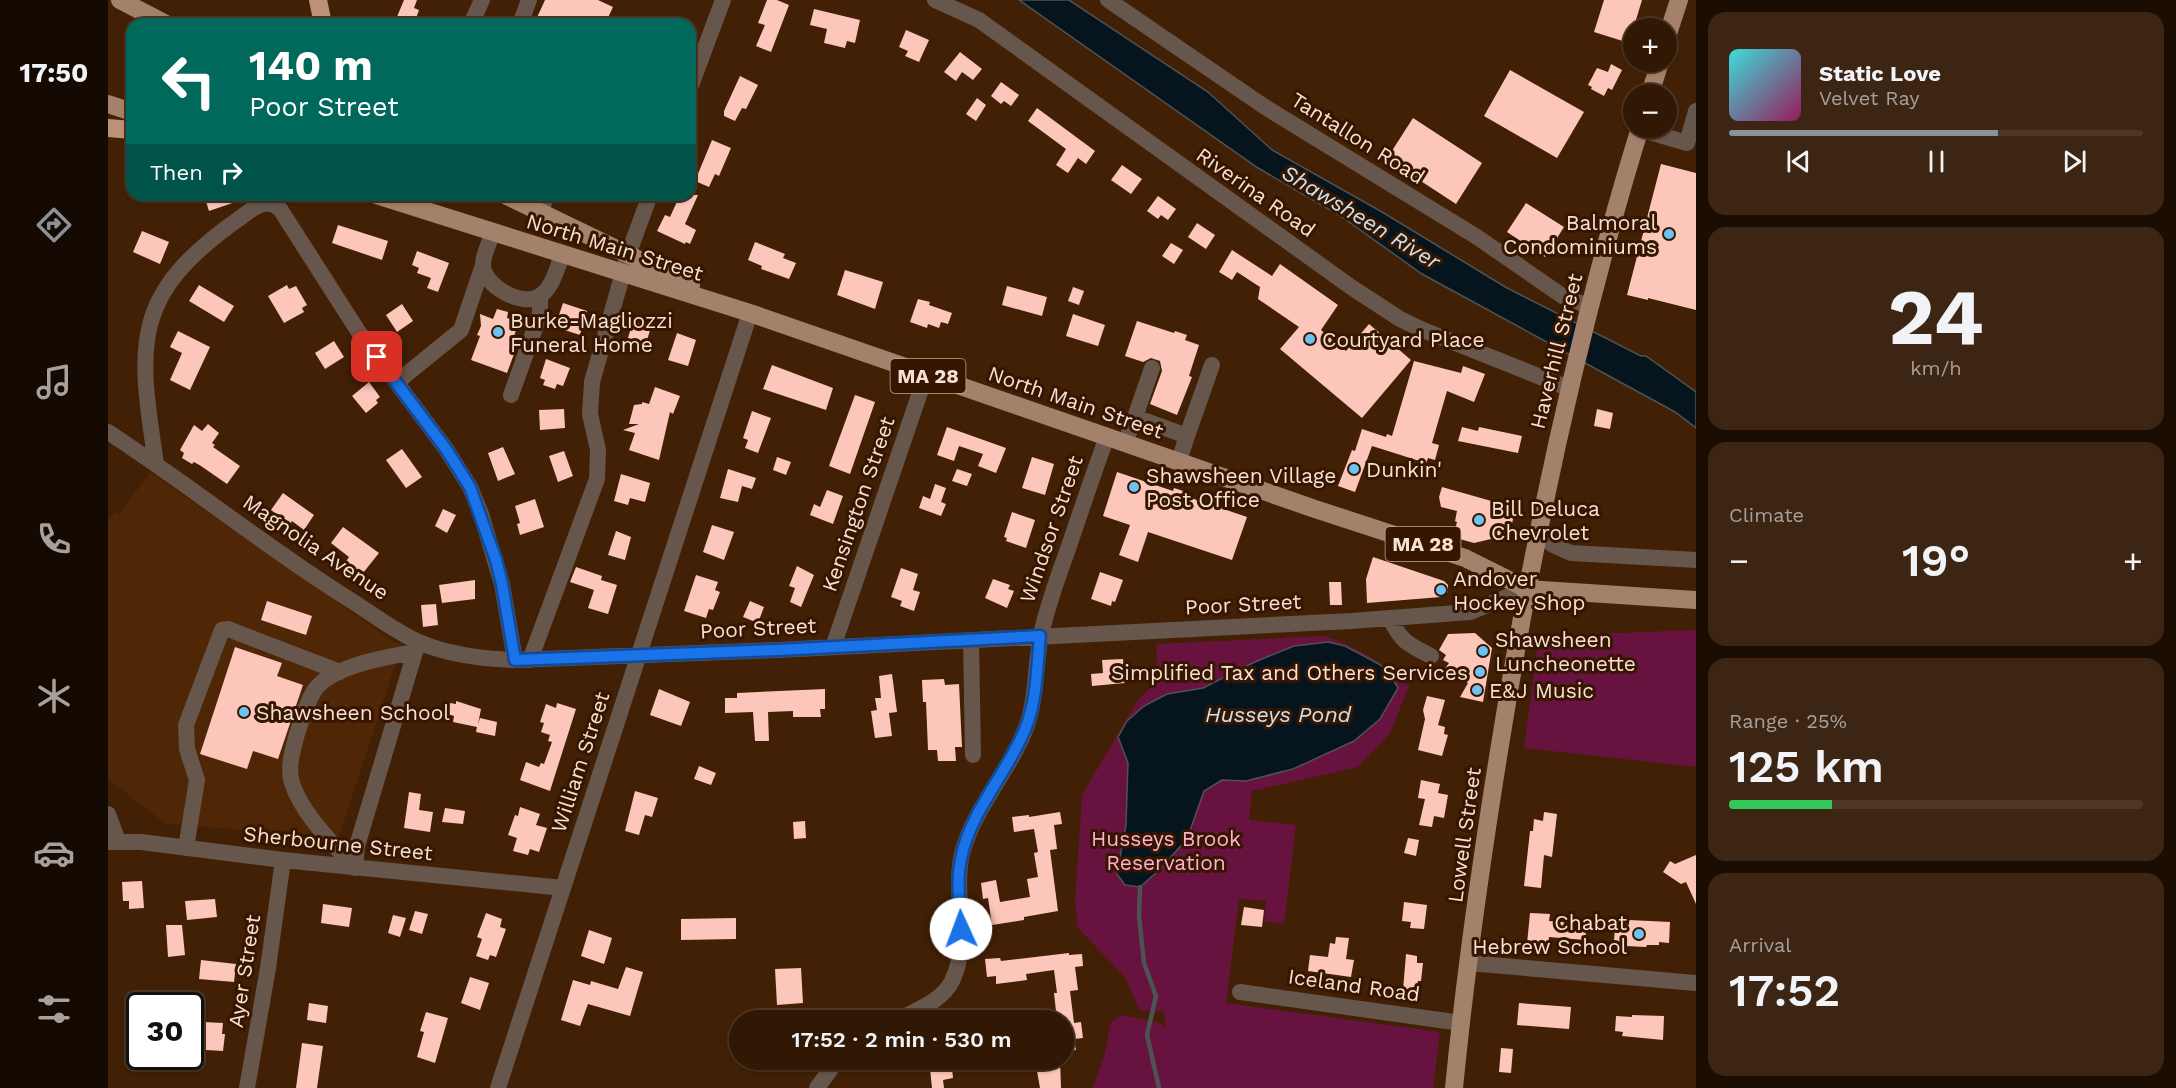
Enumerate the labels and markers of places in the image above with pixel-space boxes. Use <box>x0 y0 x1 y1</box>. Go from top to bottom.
place label: Balmoral Condominiums <box>1503 210 1658 259</box>
marker: Balmoral Condominiums <box>1662 227 1676 241</box>
place label: Burke-Magliozzi Funeral Home <box>510 308 673 357</box>
marker: Burke-Magliozzi Funeral Home <box>491 325 505 339</box>
place label: Courtyard Place <box>1322 327 1485 352</box>
pin <box>351 331 402 382</box>
marker: Courtyard Place <box>1303 332 1317 346</box>
place label: Dunkin' <box>1366 457 1442 482</box>
marker: Dunkin' <box>1347 462 1361 476</box>
place label: Shawsheen Village Post Office <box>1146 463 1336 512</box>
marker: Shawsheen Village Post Office <box>1127 480 1141 494</box>
place label: Bill Deluca Chevrolet <box>1491 496 1600 545</box>
marker: Bill Deluca Chevrolet <box>1472 513 1486 527</box>
place label: Andover Hockey Shop <box>1453 566 1585 615</box>
marker: Andover Hockey Shop <box>1434 583 1448 597</box>
place label: Shawsheen Luncheonette <box>1495 627 1636 676</box>
marker: Shawsheen Luncheonette <box>1476 644 1490 658</box>
place label: Simplified Tax and Others Services <box>1111 660 1468 685</box>
marker: Simplified Tax and Others Services <box>1473 665 1487 679</box>
place label: E&J Music <box>1489 678 1594 703</box>
marker: E&J Music <box>1470 683 1484 697</box>
place label: Shawsheen School <box>256 700 450 725</box>
marker: Shawsheen School <box>237 705 251 719</box>
place label: Chabat Hebrew School <box>1472 910 1628 959</box>
marker: Chabat Hebrew School <box>1632 927 1646 941</box>

